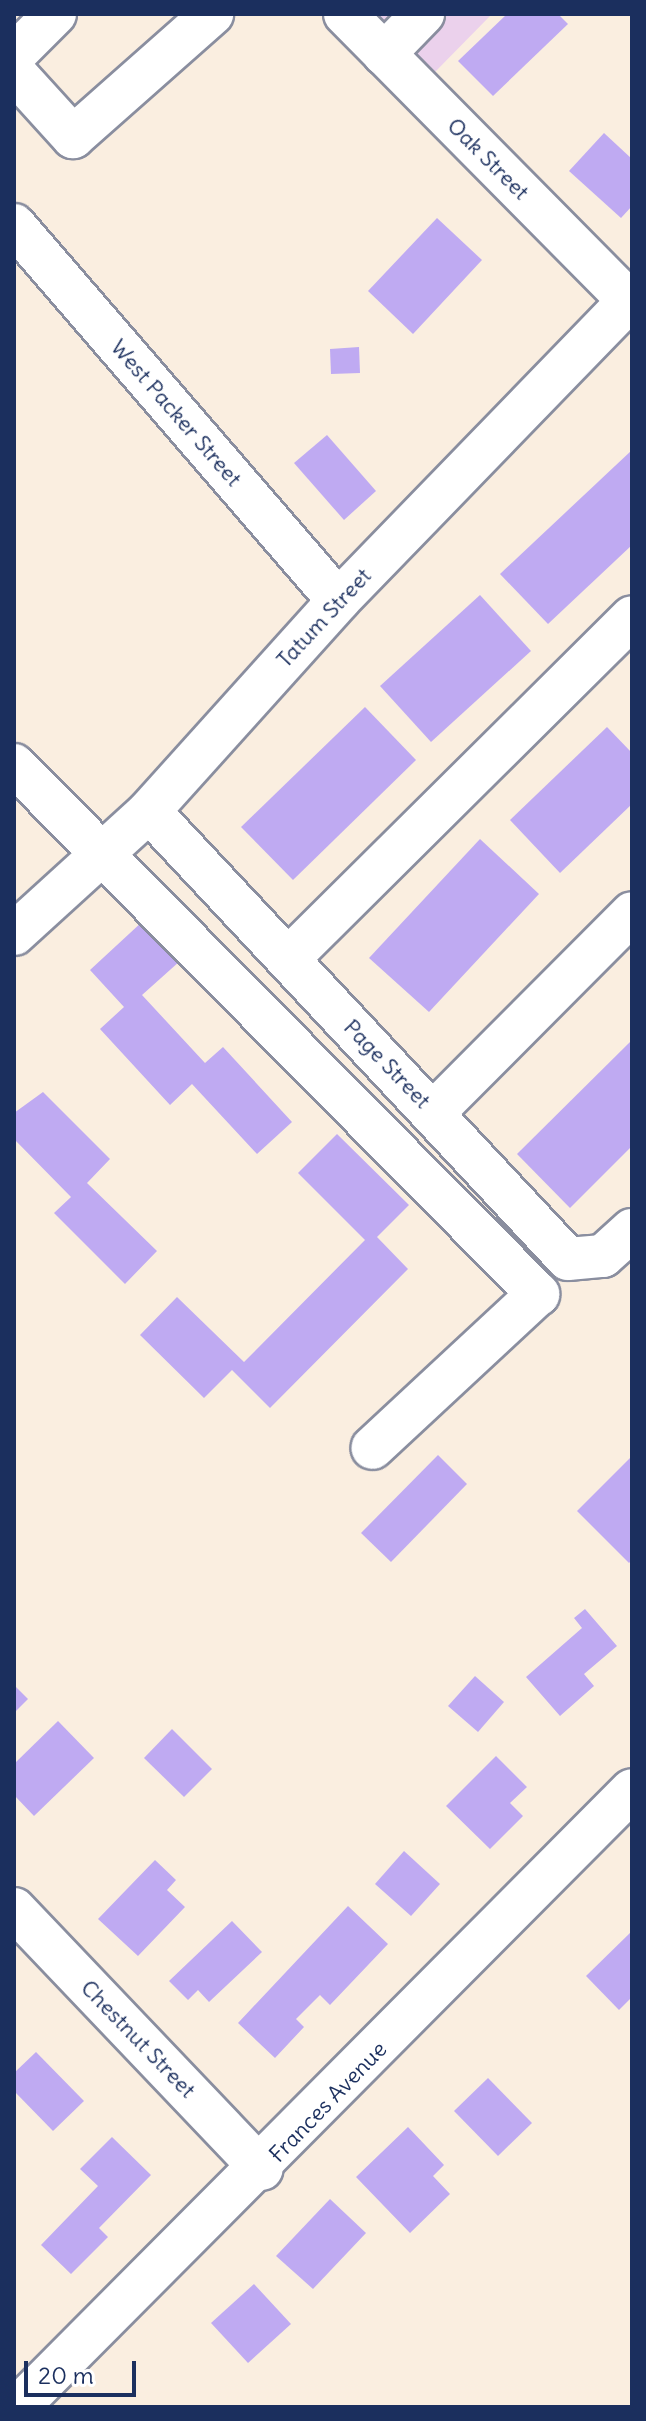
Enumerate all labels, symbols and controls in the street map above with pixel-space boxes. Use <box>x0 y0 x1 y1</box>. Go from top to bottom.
street label: Oak Street <box>442 113 534 205</box>
street label: West Packer Street <box>105 334 247 492</box>
street label: Tatum Street <box>271 563 377 673</box>
street label: Page Street <box>338 1014 436 1114</box>
street label: Chestnut Street <box>75 1975 201 2103</box>
street label: Frances Avenue <box>264 2036 392 2168</box>
scale bar <box>28 2345 140 2395</box>
text: 20 m <box>38 2360 94 2390</box>

